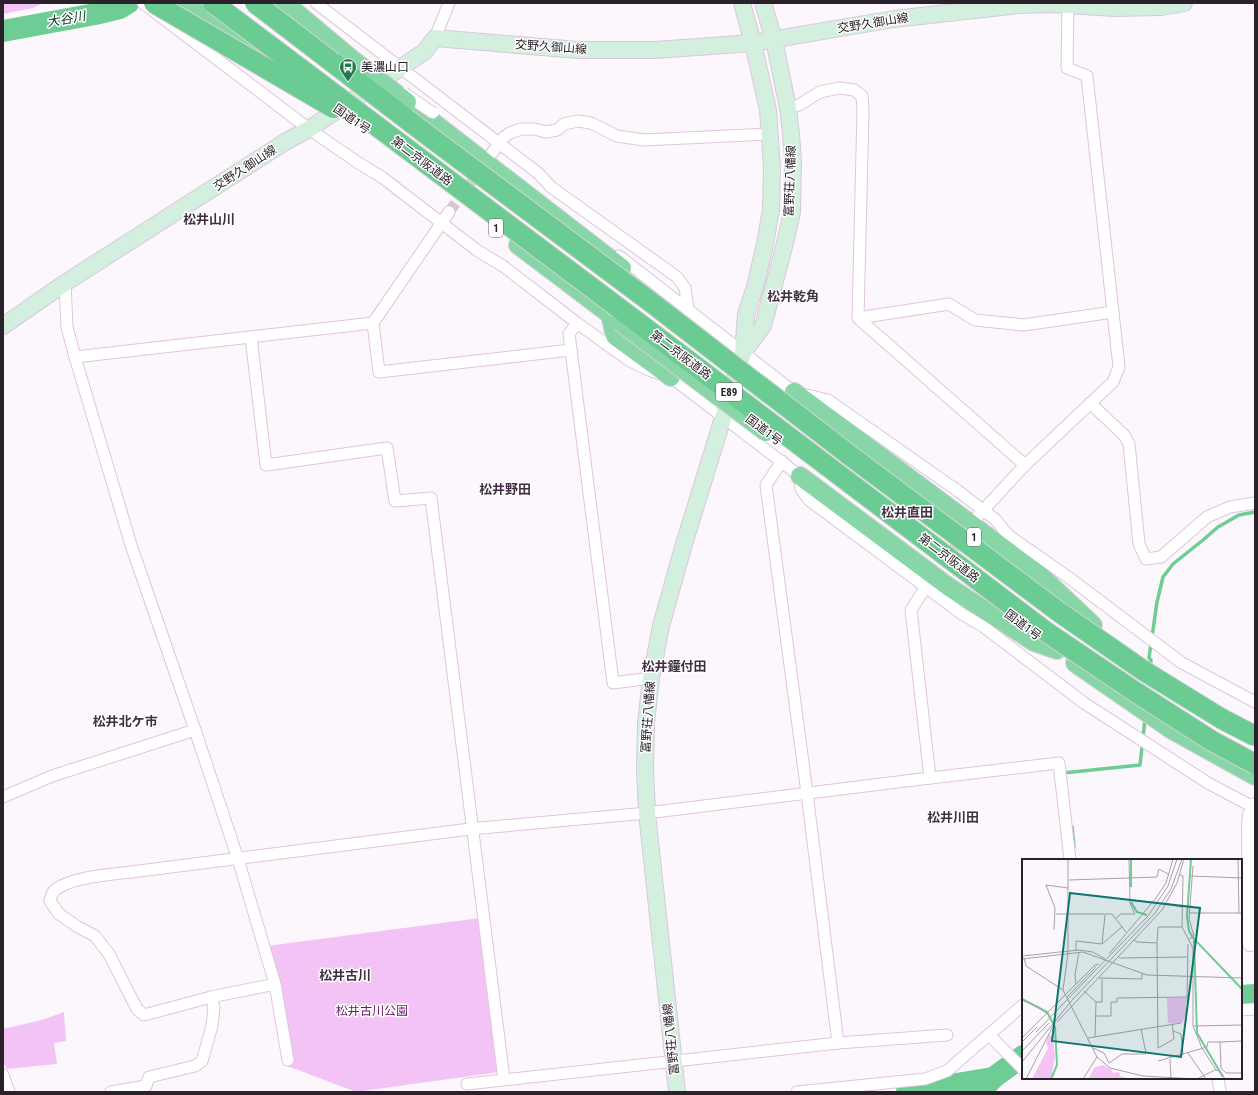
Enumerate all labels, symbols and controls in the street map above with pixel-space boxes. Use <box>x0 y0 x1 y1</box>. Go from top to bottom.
water label: 大谷川 <box>45 8 88 30</box>
street label: 交野久御山線 <box>836 10 910 36</box>
street label: 交野久御山線 <box>515 38 587 56</box>
bus stop icon: 美濃山口 <box>338 57 358 82</box>
place label: 美濃山口 <box>361 60 409 74</box>
street label: 国道1号 <box>331 101 373 137</box>
street label: 第二京阪道路 <box>389 134 455 188</box>
street label: 交野久御山線 <box>211 143 279 193</box>
street label: 富野荘八幡線 <box>782 145 798 217</box>
district label: 松井山川 <box>183 212 235 227</box>
road number: 1 <box>489 219 503 237</box>
district label: 松井乾角 <box>767 289 819 304</box>
street label: 第二京阪道路 <box>648 328 714 382</box>
road number: E89 <box>716 383 742 401</box>
street label: 国道1号 <box>743 412 785 448</box>
district label: 松井野田 <box>479 482 531 497</box>
district label: 松井直田 <box>881 505 933 520</box>
road number: 1 <box>967 528 981 546</box>
street label: 第二京阪道路 <box>916 531 982 585</box>
street label: 国道1号 <box>1002 607 1044 643</box>
district label: 松井鐘付田 <box>641 659 707 674</box>
street label: 富野荘八幡線 <box>639 681 657 753</box>
district label: 松井北ケ市 <box>92 714 158 729</box>
district label: 松井川田 <box>927 810 979 825</box>
inset map <box>1022 859 1242 1079</box>
district label: 松井古川 <box>319 968 371 983</box>
street label: 富野荘八幡線 <box>660 1002 682 1076</box>
park label: 松井古川公園 <box>336 1004 408 1018</box>

